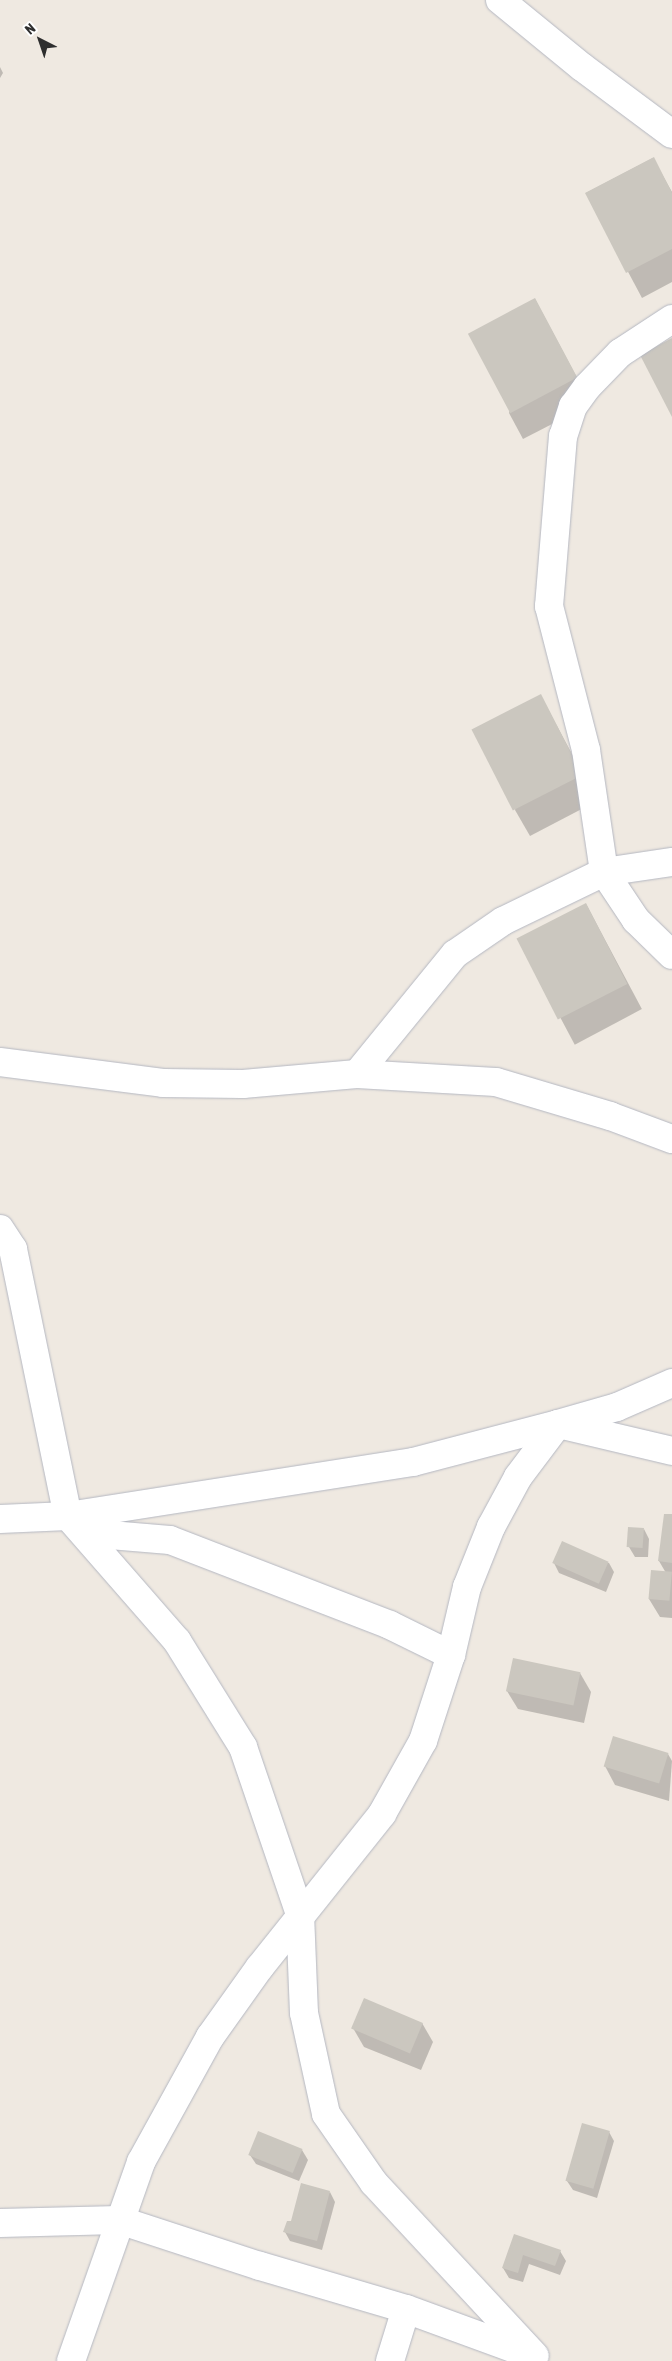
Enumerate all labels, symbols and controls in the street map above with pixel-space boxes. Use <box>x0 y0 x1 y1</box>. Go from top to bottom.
north arrow <box>15 15 65 65</box>
text: N <box>22 20 39 37</box>

